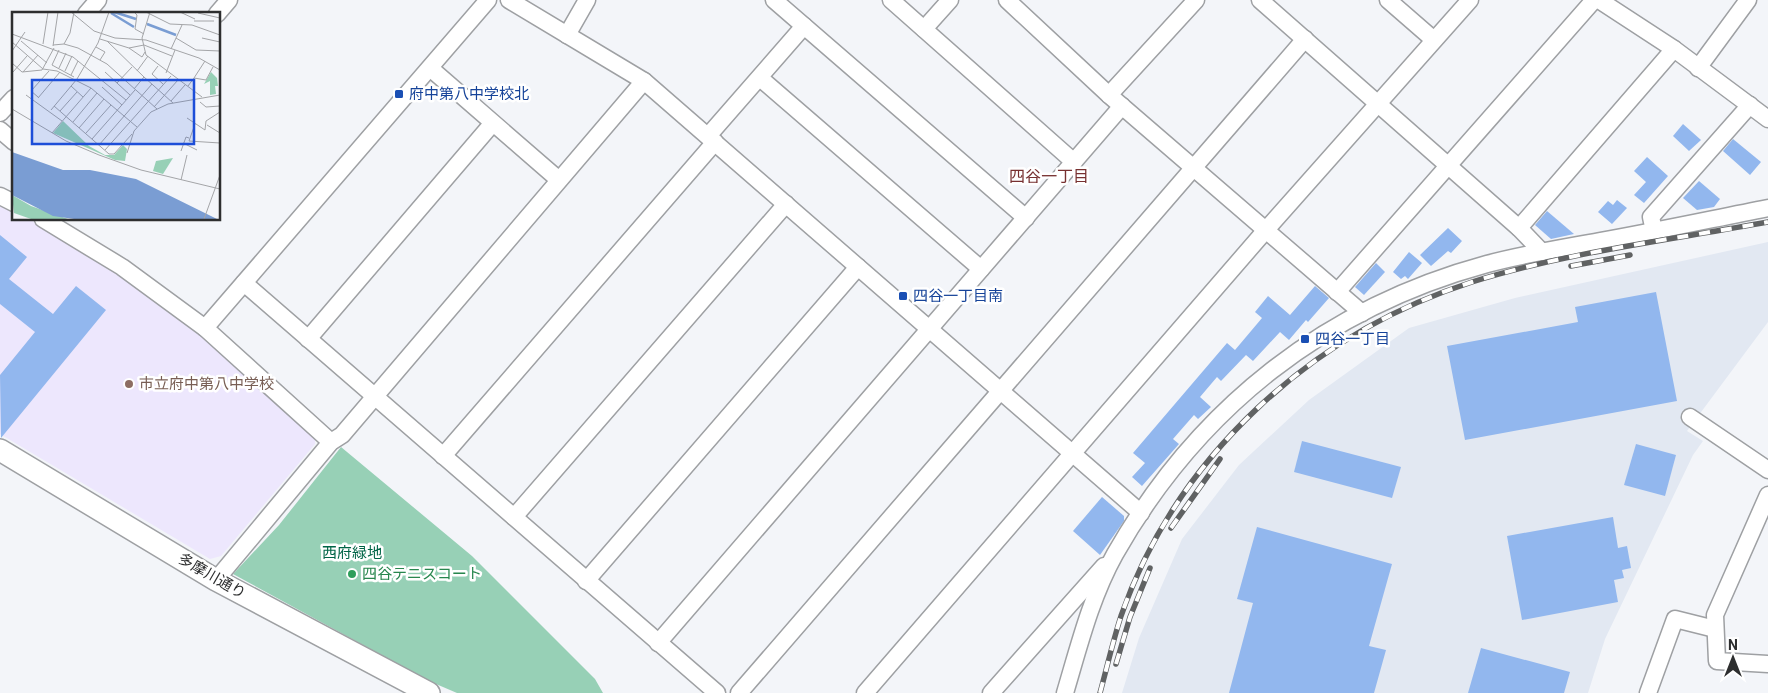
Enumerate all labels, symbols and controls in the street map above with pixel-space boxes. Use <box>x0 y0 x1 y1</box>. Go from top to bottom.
inset map <box>12 12 220 220</box>
place label: 府中第八中学校北 <box>409 85 529 103</box>
marker: 府中第八中学校北 <box>393 88 405 100</box>
district label: 四谷一丁目 <box>1009 167 1089 186</box>
place label: 四谷一丁目南 <box>913 287 1003 305</box>
marker: 四谷一丁目南 <box>897 290 909 302</box>
place label: 四谷一丁目 <box>1315 330 1390 348</box>
marker: 四谷一丁目 <box>1299 333 1311 345</box>
place label: 市立府中第八中学校 <box>139 375 274 393</box>
marker: 市立府中第八中学校 <box>123 378 135 390</box>
park label: 西府緑地 <box>322 544 382 562</box>
street label: 多摩川通り <box>175 549 249 603</box>
place label: 四谷テニスコート <box>362 565 482 583</box>
marker: 四谷テニスコート <box>346 568 358 580</box>
north arrow <box>1708 633 1758 683</box>
text: N <box>1728 637 1738 653</box>

